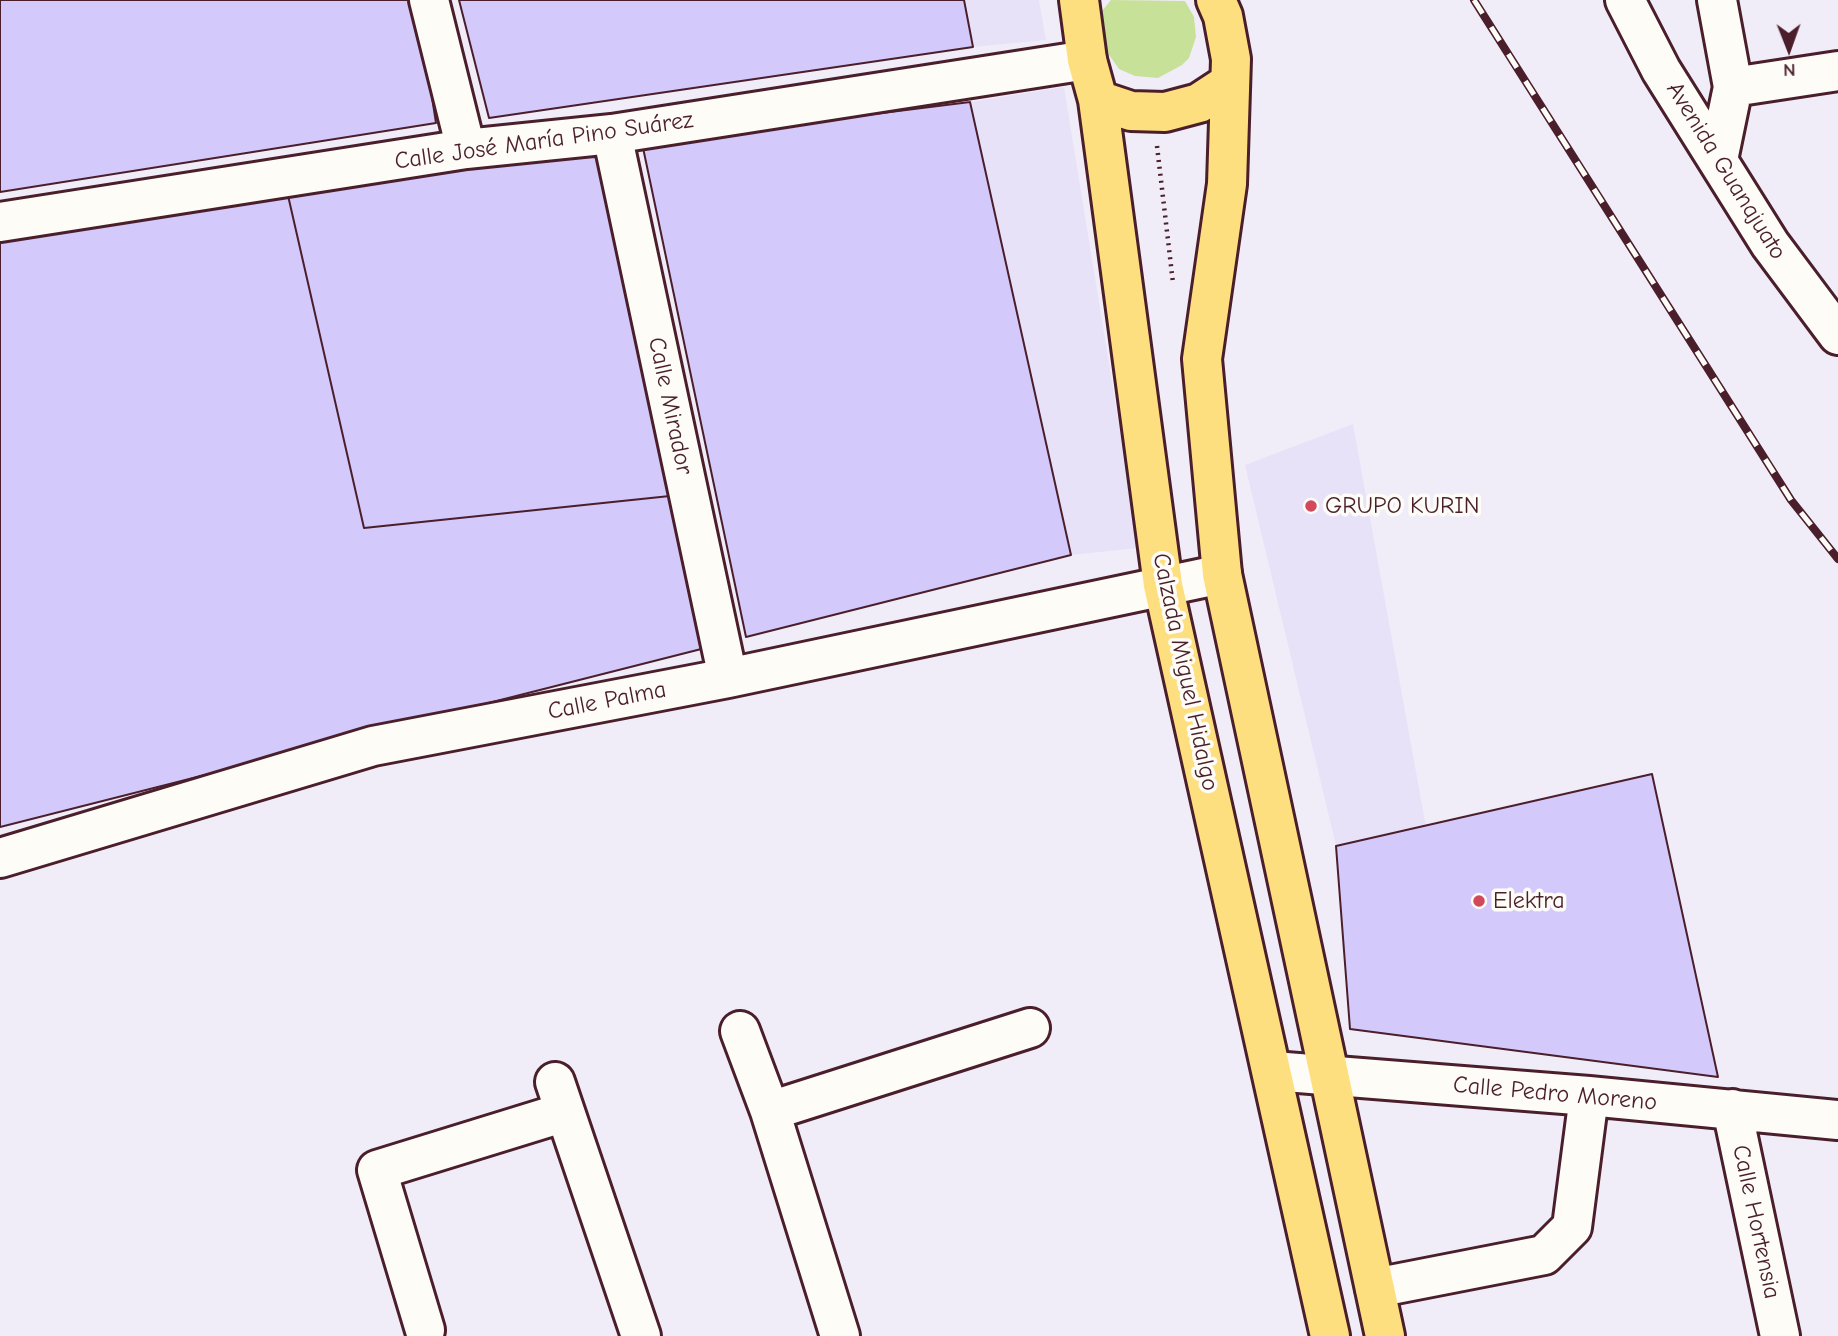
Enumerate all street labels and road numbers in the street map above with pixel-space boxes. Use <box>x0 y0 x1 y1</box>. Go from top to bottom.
street label: Avenida Guanajuato <box>1660 77 1792 265</box>
street label: Calle José María Pino Suárez <box>393 106 695 176</box>
street label: Calle Mirador <box>641 335 699 477</box>
street label: Calzada Miguel Hidalgo <box>1146 551 1224 793</box>
street label: Calle Palma <box>545 675 669 727</box>
street label: Calle Pedro Moreno <box>1452 1071 1658 1117</box>
street label: Calle Hortensia <box>1726 1142 1786 1302</box>

